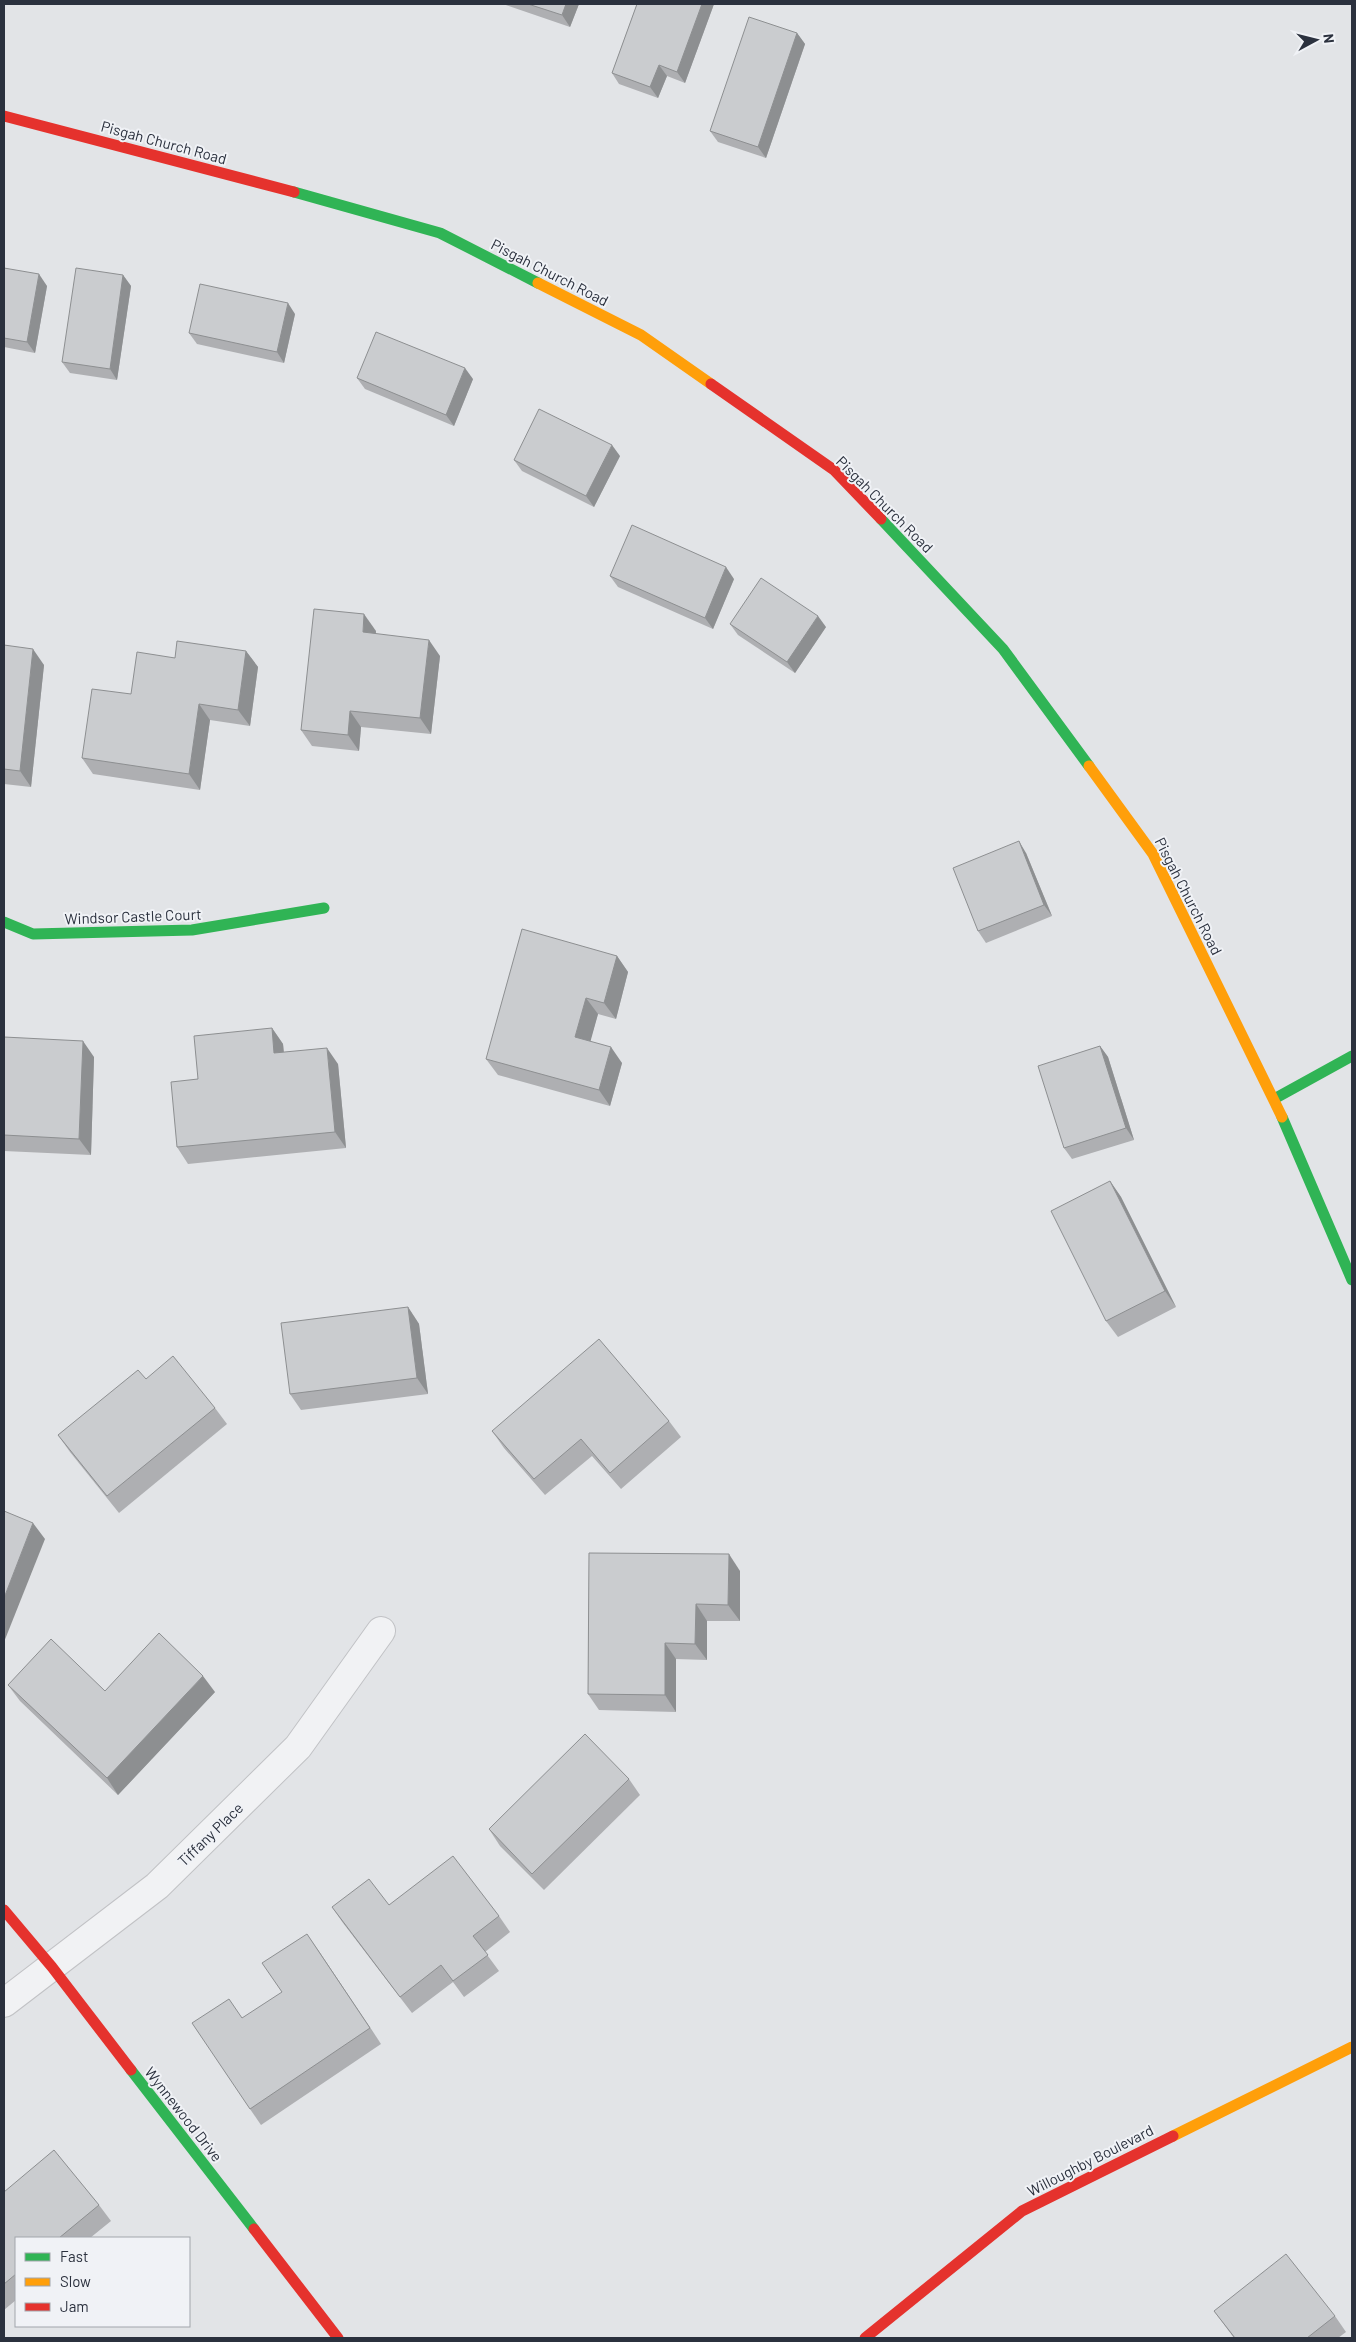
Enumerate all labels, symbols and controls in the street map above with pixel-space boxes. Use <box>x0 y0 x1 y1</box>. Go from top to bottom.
north arrow <box>1291 15 1341 65</box>
text: N <box>1320 33 1338 44</box>
street label: Pisgah Church Road <box>99 117 229 167</box>
street label: Pisgah Church Road <box>488 235 612 309</box>
street label: Pisgah Church Road <box>833 452 937 556</box>
street label: Pisgah Church Road <box>1152 834 1226 958</box>
street label: Windsor Castle Court <box>64 905 202 927</box>
street label: Tiffany Place <box>174 1798 246 1870</box>
street label: Wynnewood Drive <box>141 2063 227 2165</box>
street label: Willoughby Boulevard <box>1024 2120 1156 2200</box>
legend <box>15 2237 190 2327</box>
text: Fast <box>60 2247 88 2265</box>
text: Slow <box>60 2272 91 2290</box>
text: Jam <box>60 2297 89 2315</box>

